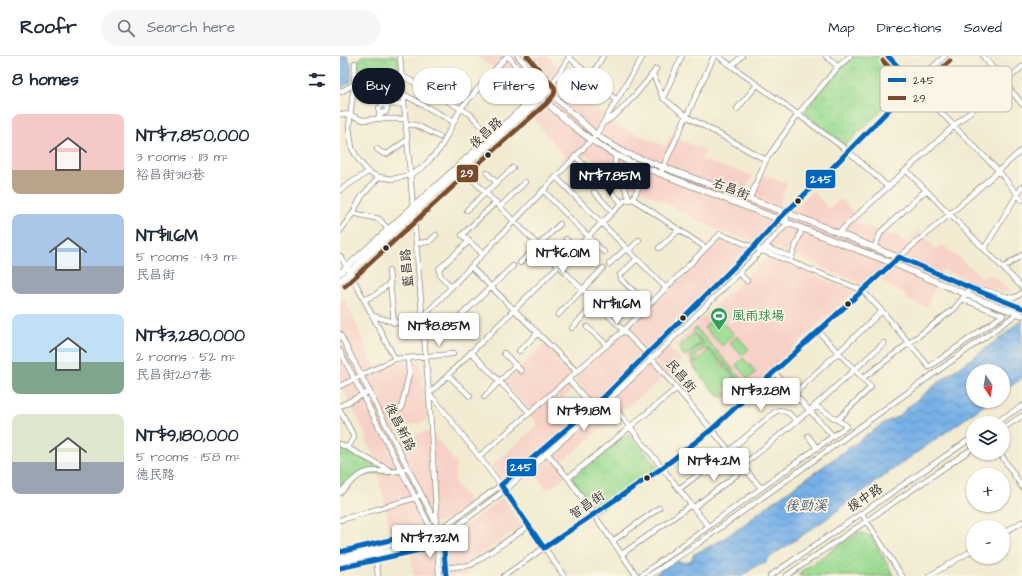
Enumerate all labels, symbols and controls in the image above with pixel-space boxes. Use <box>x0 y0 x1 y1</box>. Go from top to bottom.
search box <box>101 10 381 46</box>
text: Roofr <box>20 14 77 41</box>
icon: search <box>115 17 137 39</box>
text: Search here <box>147 17 235 38</box>
text: Map <box>828 18 855 38</box>
text: Directions <box>877 18 942 38</box>
text: Saved <box>964 18 1002 38</box>
legend <box>880 66 1012 112</box>
text: 8 homes <box>12 68 79 92</box>
chip: Buy <box>352 68 405 104</box>
chip: Rent <box>413 68 471 104</box>
chip: Filters <box>479 68 549 104</box>
chip: New <box>557 68 613 104</box>
icon: filters <box>306 69 328 91</box>
text: 245 <box>913 73 935 88</box>
text: 29 <box>913 91 926 106</box>
street label: 後昌路 <box>465 113 507 153</box>
text: NT$7,850,000 <box>136 124 249 148</box>
icon: home <box>44 130 92 178</box>
text: 3 rooms · 113 m² <box>136 148 229 166</box>
unlabelled marker <box>483 150 493 160</box>
pin: NT$7.85M <box>569 163 651 197</box>
line badge: 29 <box>456 164 479 183</box>
text: 裕昌街318巷 <box>136 166 205 184</box>
text: 29 <box>460 166 473 181</box>
text: NT$7.85M <box>579 167 641 185</box>
line badge: 245 <box>805 169 836 189</box>
text: 245 <box>809 172 832 187</box>
street label: 右昌街 <box>710 173 752 205</box>
unlabelled marker <box>793 196 803 206</box>
text: NT$11.6M <box>136 224 198 248</box>
icon: home <box>44 230 92 278</box>
pin: NT$6.01M <box>522 240 604 274</box>
unlabelled marker <box>381 243 391 253</box>
text: NT$6.01M <box>536 244 590 262</box>
text: 5 rooms · 143 m² <box>136 248 238 266</box>
street label: 藍昌路 <box>396 248 418 288</box>
text: 民昌街 <box>136 266 175 284</box>
pin: NT$11.6M <box>576 291 658 325</box>
text: NT$11.6M <box>593 295 641 313</box>
unlabelled marker <box>843 299 853 309</box>
sports icon: 風雨球場 <box>709 306 729 331</box>
place label: 風雨球場 <box>732 307 784 325</box>
pin: NT$8.85M <box>398 313 480 347</box>
unlabelled marker <box>678 313 688 323</box>
text: NT$8.85M <box>408 317 470 335</box>
text: NT$3,280,000 <box>136 324 245 348</box>
icon: home <box>44 330 92 378</box>
text: 2 rooms · 52 m² <box>136 348 236 366</box>
street label: 民昌街 <box>662 355 700 397</box>
north arrow <box>966 364 1010 408</box>
map controls <box>966 364 1010 564</box>
text: 民昌街287巷 <box>136 366 212 384</box>
pin: NT$3.28M <box>720 378 802 412</box>
text: NT$3.28M <box>732 382 790 400</box>
pin: NT$9.18M <box>543 398 625 432</box>
street label: 後昌新路 <box>380 400 420 454</box>
text: NT$9.18M <box>557 402 611 420</box>
button: layers <box>966 416 1010 460</box>
text: NT$9,180,000 <box>136 424 239 448</box>
icon: home <box>44 430 92 478</box>
text: 5 rooms · 158 m² <box>136 448 241 466</box>
pin: NT$4.2M <box>677 448 751 482</box>
text: NT$4.2M <box>688 452 740 470</box>
line badge: 245 <box>506 458 537 477</box>
text: 245 <box>509 460 532 475</box>
text: 德民路 <box>136 466 175 484</box>
button: + <box>966 468 1010 512</box>
unlabelled marker <box>642 473 652 483</box>
street label: 援中路 <box>844 480 886 516</box>
street label: 智昌街 <box>566 487 608 523</box>
water label: 後勁溪 <box>785 496 828 516</box>
button: − <box>966 520 1010 564</box>
pin: NT$7.32M <box>389 525 471 559</box>
text: NT$7.32M <box>401 529 459 547</box>

